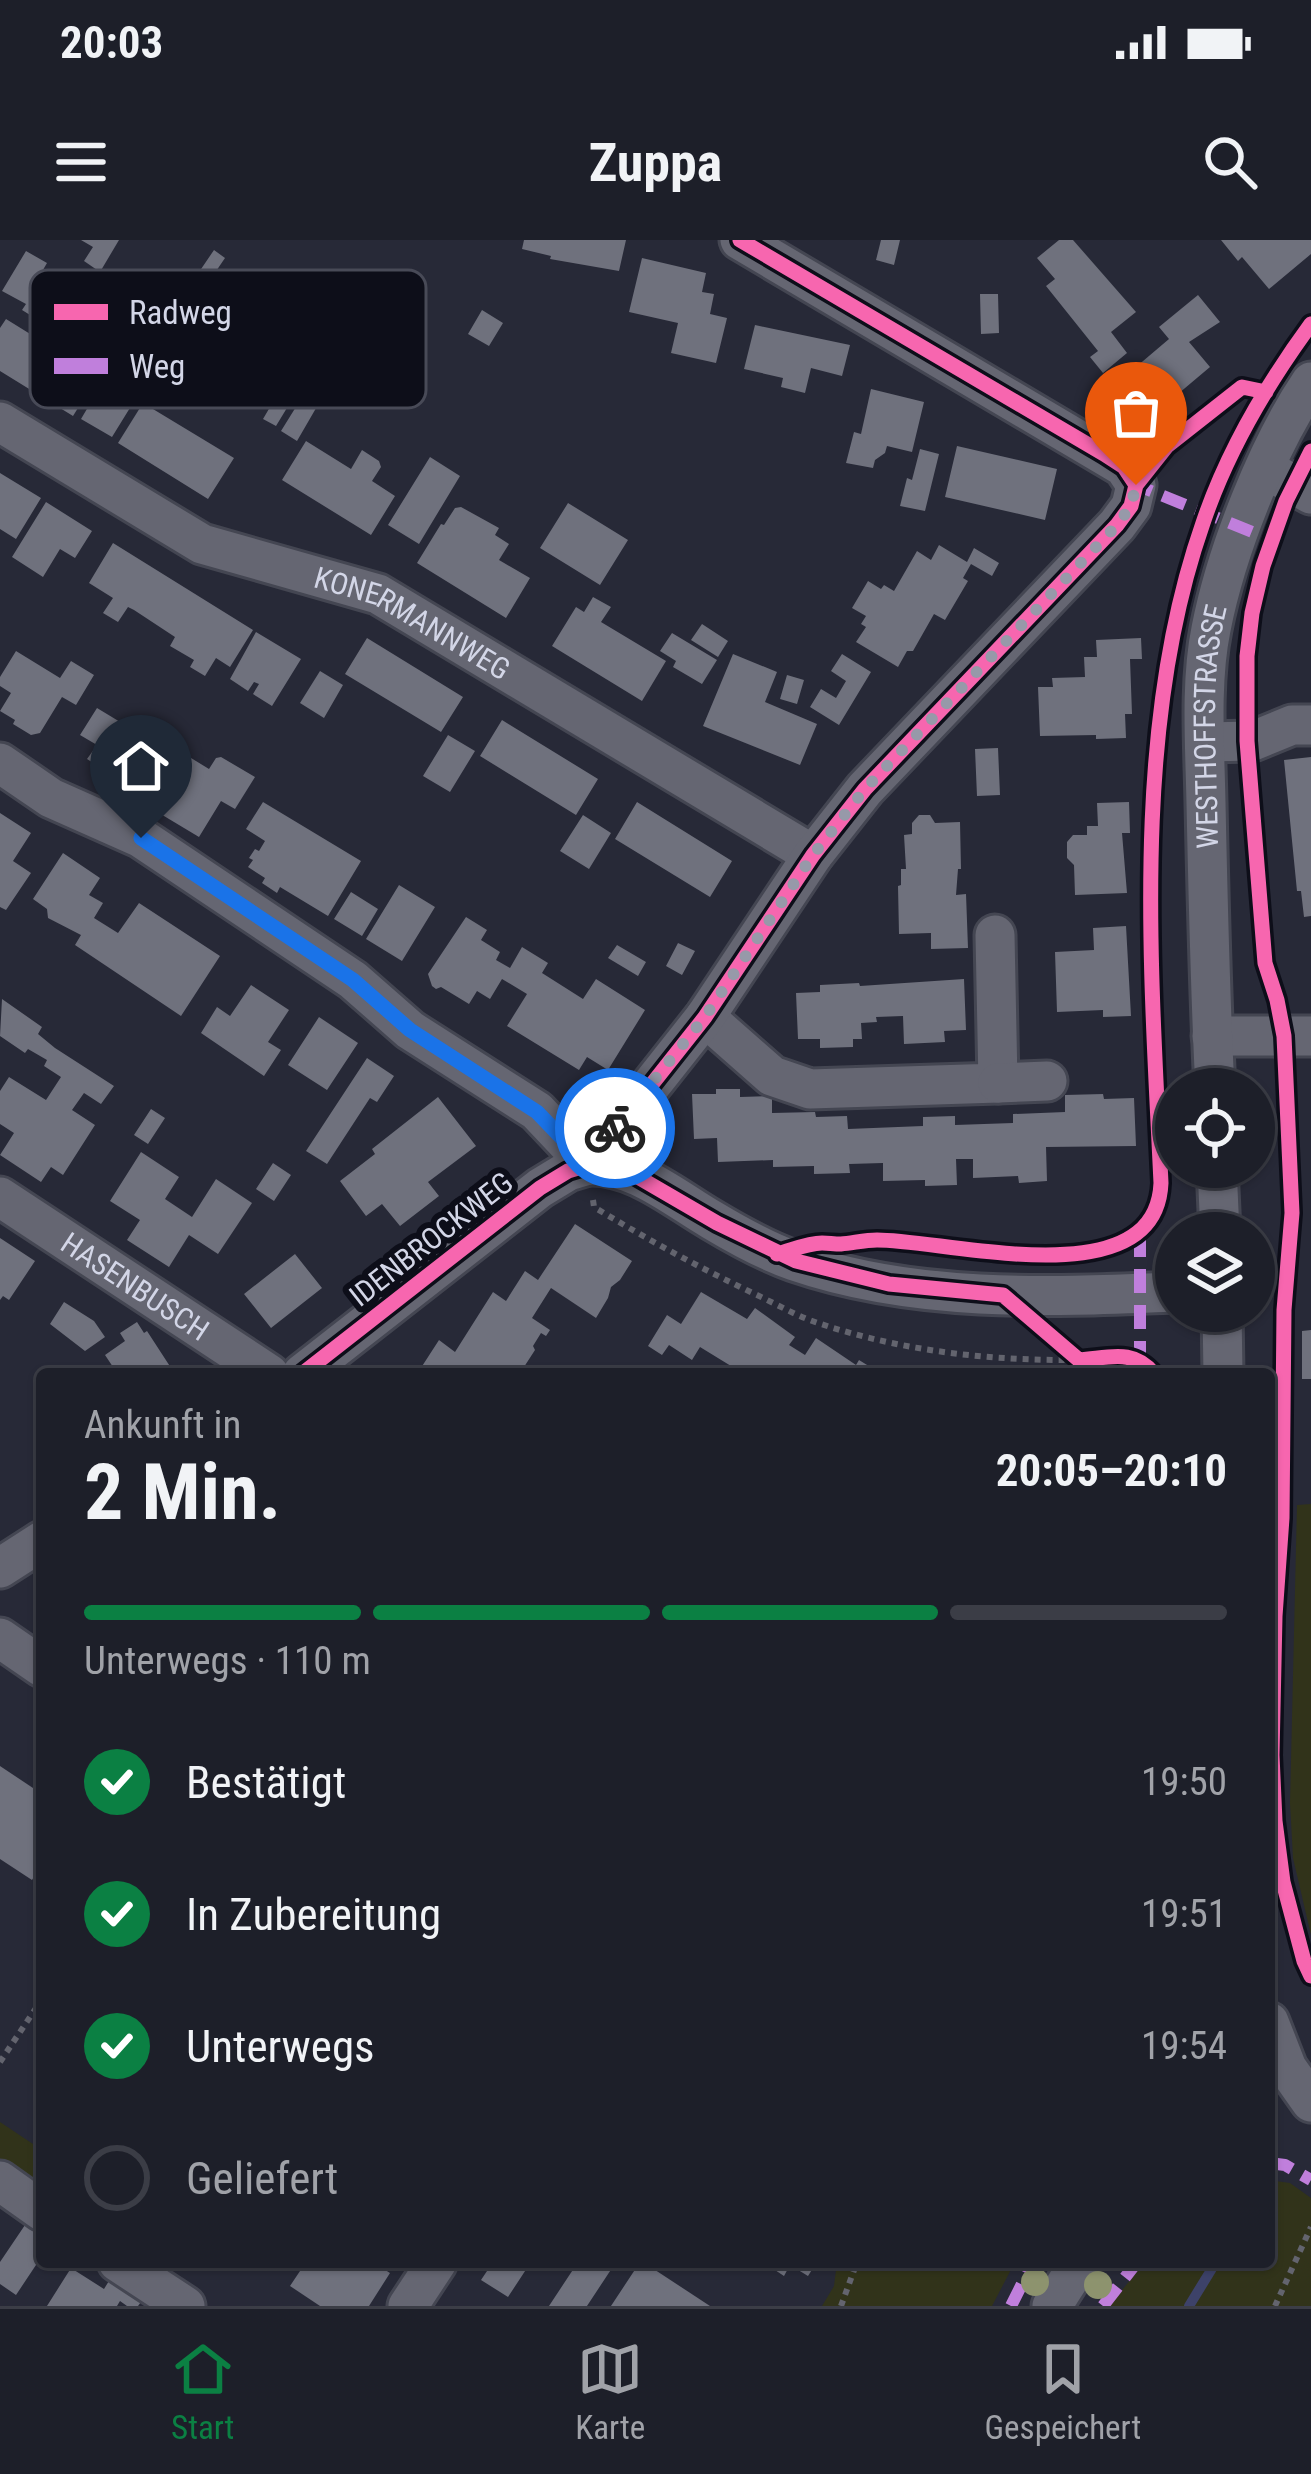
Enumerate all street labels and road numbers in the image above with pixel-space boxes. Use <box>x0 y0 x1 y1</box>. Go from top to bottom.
street label: KONERMANNWEG <box>311 559 517 687</box>
street label: WESTHOFFSTRASSE <box>1186 601 1233 849</box>
street label: IDENBROCKWEG <box>342 1164 520 1314</box>
street label: HASENBUSCH <box>55 1225 216 1347</box>

